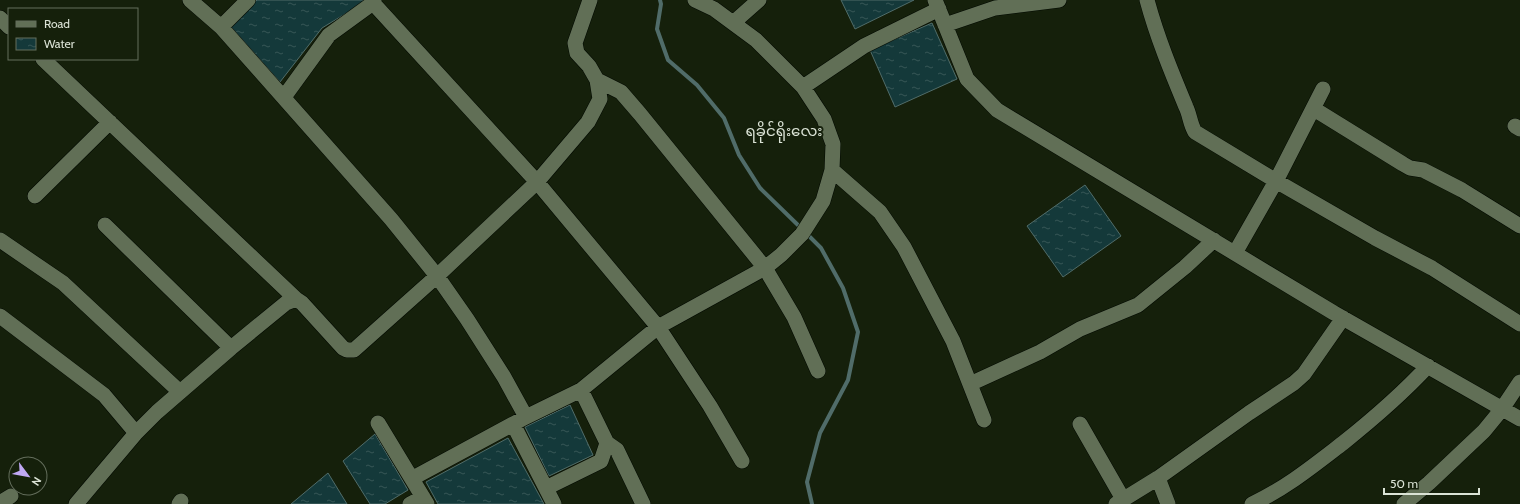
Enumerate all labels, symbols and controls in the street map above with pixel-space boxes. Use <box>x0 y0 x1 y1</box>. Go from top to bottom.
legend <box>8 8 138 60</box>
text: Road <box>44 16 70 31</box>
text: Water <box>44 36 75 51</box>
district label: ရခိုင်ရိုးလေး <box>746 121 822 143</box>
north arrow <box>8 456 48 496</box>
scale bar <box>1384 470 1479 496</box>
text: N <box>28 474 44 488</box>
text: 50 m <box>1390 476 1418 491</box>

